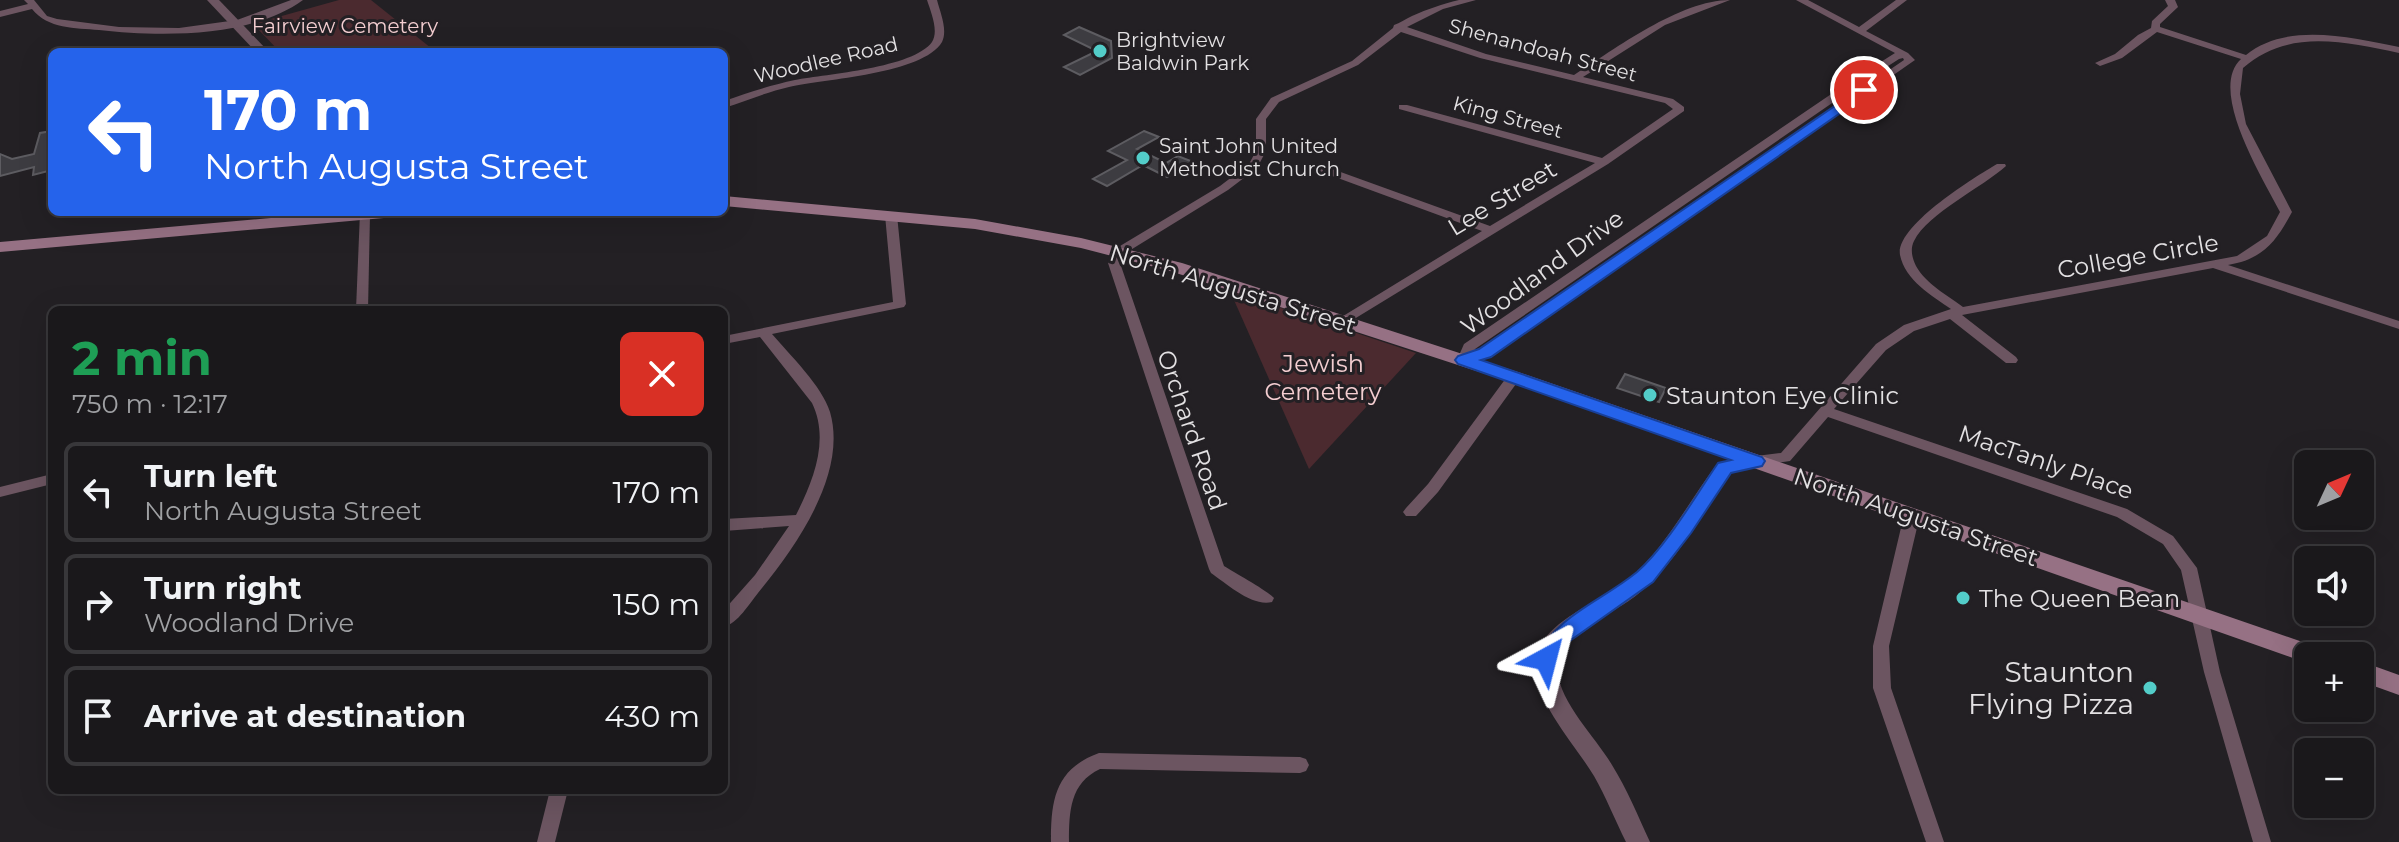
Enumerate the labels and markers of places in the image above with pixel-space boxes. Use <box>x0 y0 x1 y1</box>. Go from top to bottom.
place label: Brightview Baldwin Park <box>1116 28 1249 75</box>
marker: Brightview Baldwin Park <box>1091 42 1109 60</box>
pin <box>1830 56 1898 124</box>
place label: Saint John United Methodist Church <box>1159 134 1340 181</box>
marker: Saint John United Methodist Church <box>1134 149 1152 167</box>
place label: Staunton Eye Clinic <box>1666 381 1899 410</box>
marker: Staunton Eye Clinic <box>1641 386 1659 404</box>
place label: The Queen Bean <box>1979 584 2180 613</box>
marker: The Queen Bean <box>1954 589 1972 607</box>
place label: Staunton Flying Pizza <box>1968 655 2134 721</box>
marker: Staunton Flying Pizza <box>2141 679 2159 697</box>

